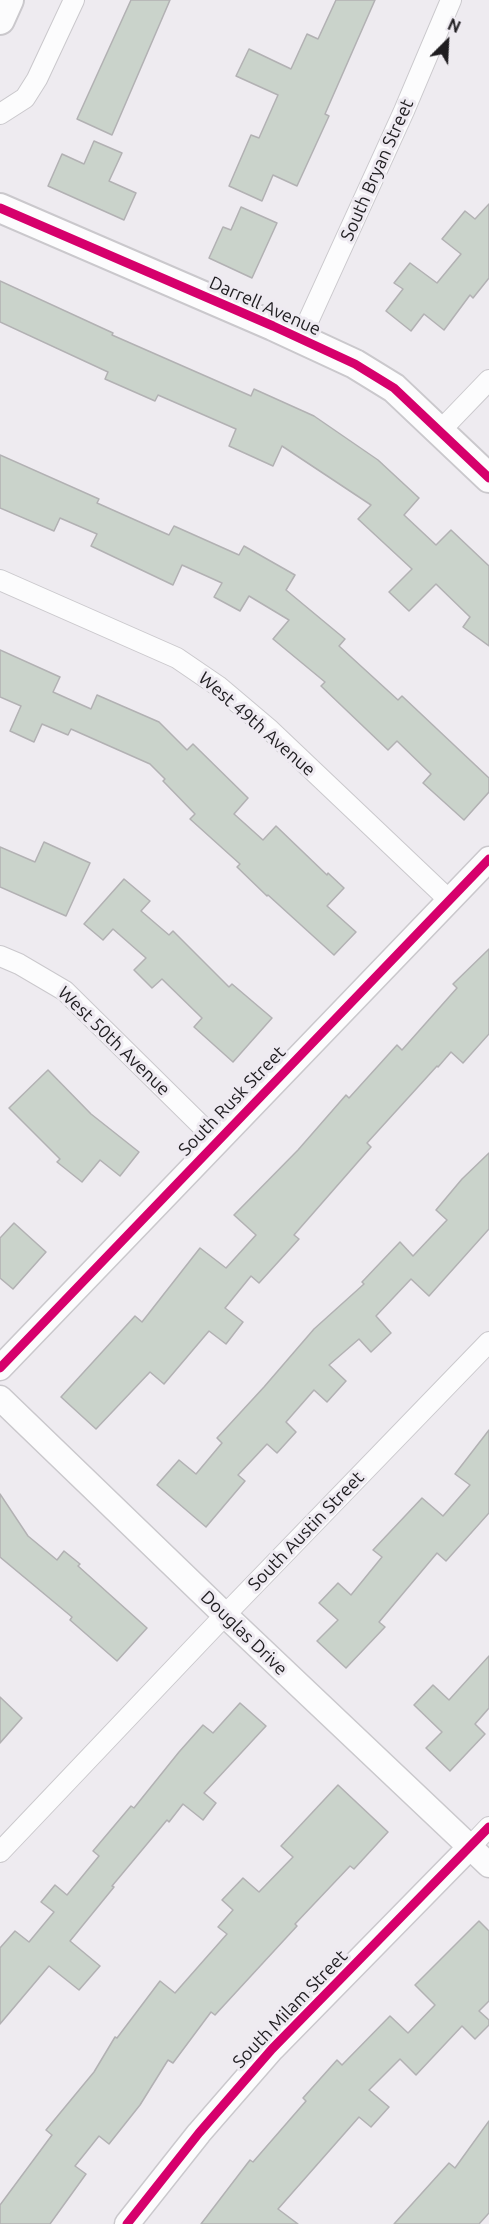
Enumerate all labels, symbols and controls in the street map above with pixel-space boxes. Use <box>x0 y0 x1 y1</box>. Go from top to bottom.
north arrow <box>417 12 477 72</box>
text: N <box>445 15 463 36</box>
street label: South Bryan Street <box>336 96 418 244</box>
street label: Darrell Avenue <box>206 272 324 340</box>
street label: West 49th Avenue <box>194 667 320 781</box>
street label: West 50th Avenue <box>53 982 175 1100</box>
street label: South Rusk Street <box>174 1042 290 1160</box>
street label: South Austin Street <box>243 1467 369 1595</box>
street label: Douglas Drive <box>196 1586 292 1680</box>
street label: South Milam Street <box>228 1946 352 2072</box>

